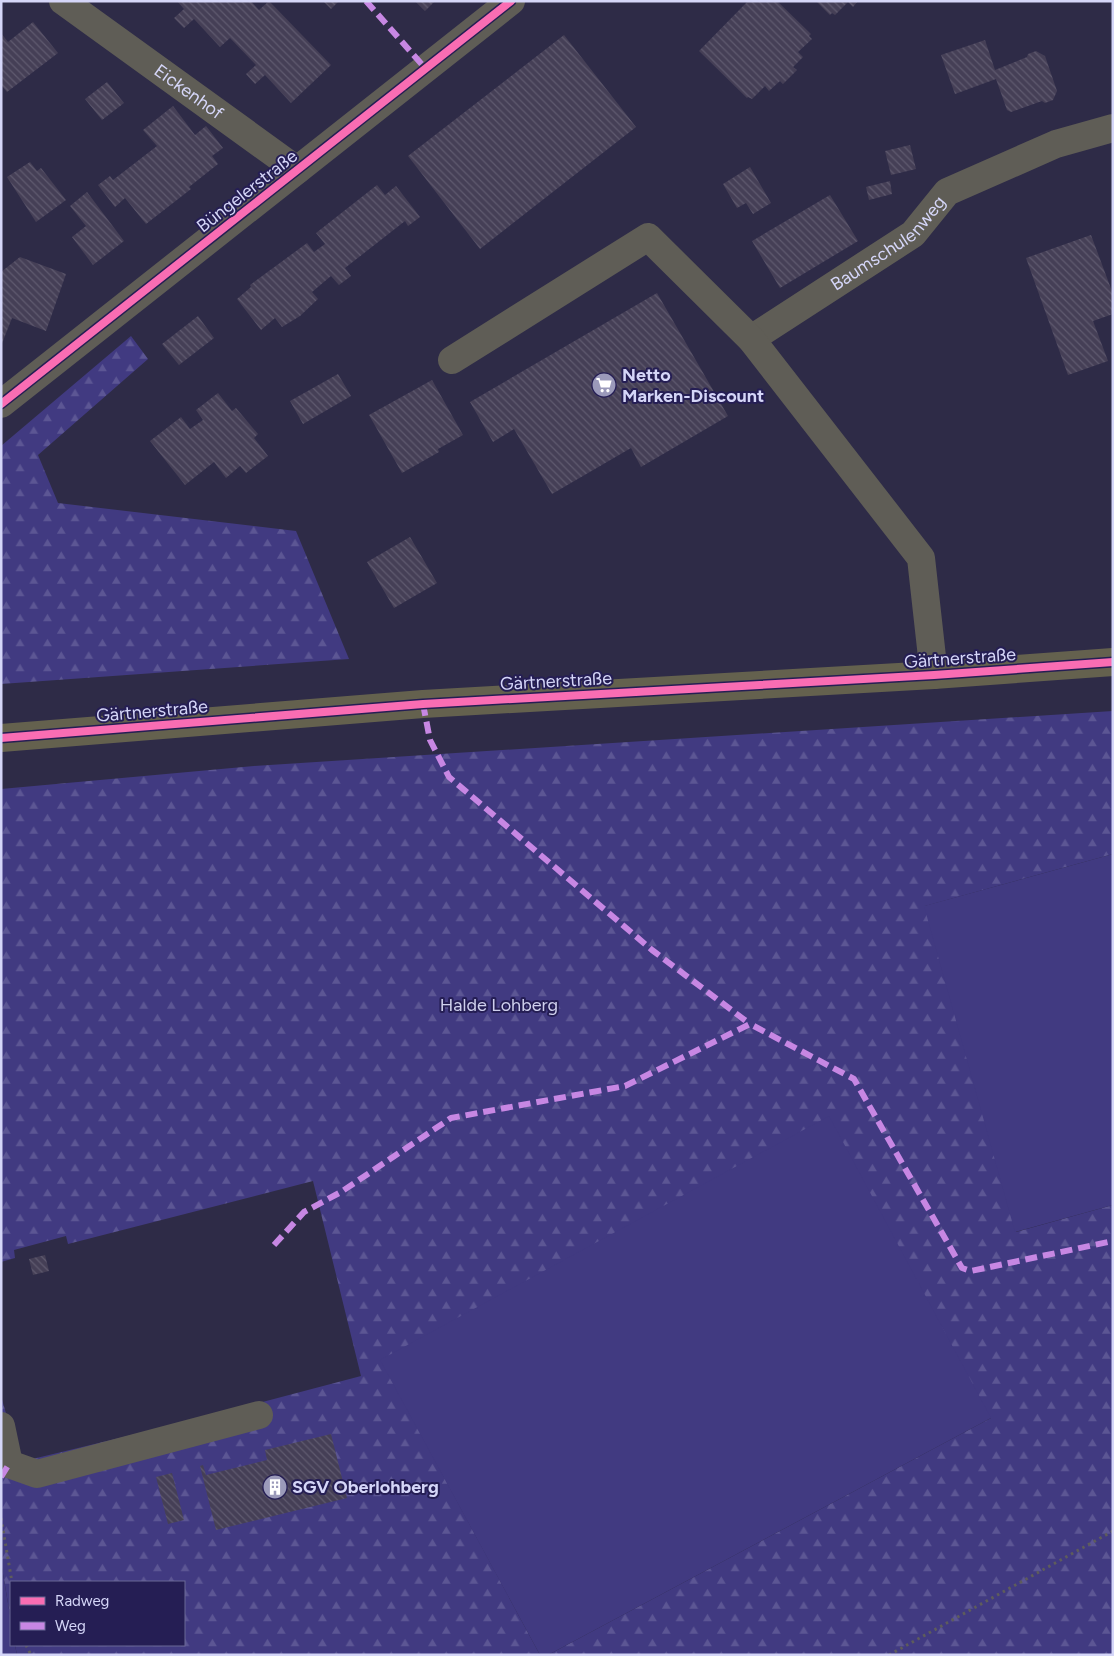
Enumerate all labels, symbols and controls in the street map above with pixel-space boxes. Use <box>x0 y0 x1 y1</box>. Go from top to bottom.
street label: Eickenhof <box>150 59 228 124</box>
street label: Büngelerstraße <box>192 145 302 237</box>
street label: Baumschulenweg <box>826 191 950 295</box>
place label: Netto Marken-Discount <box>622 364 764 407</box>
supermarket icon: Netto Marken-Discount <box>591 372 617 398</box>
street label: Gärtnerstraße <box>903 643 1017 673</box>
street label: Gärtnerstraße <box>499 667 613 695</box>
street label: Gärtnerstraße <box>95 695 209 727</box>
park label: Halde Lohberg <box>440 994 558 1016</box>
building icon: SGV Oberlohberg <box>262 1474 288 1500</box>
place label: SGV Oberlohberg <box>292 1476 439 1498</box>
legend <box>10 1581 185 1646</box>
text: Radweg <box>55 1592 109 1610</box>
text: Weg <box>55 1617 86 1635</box>

